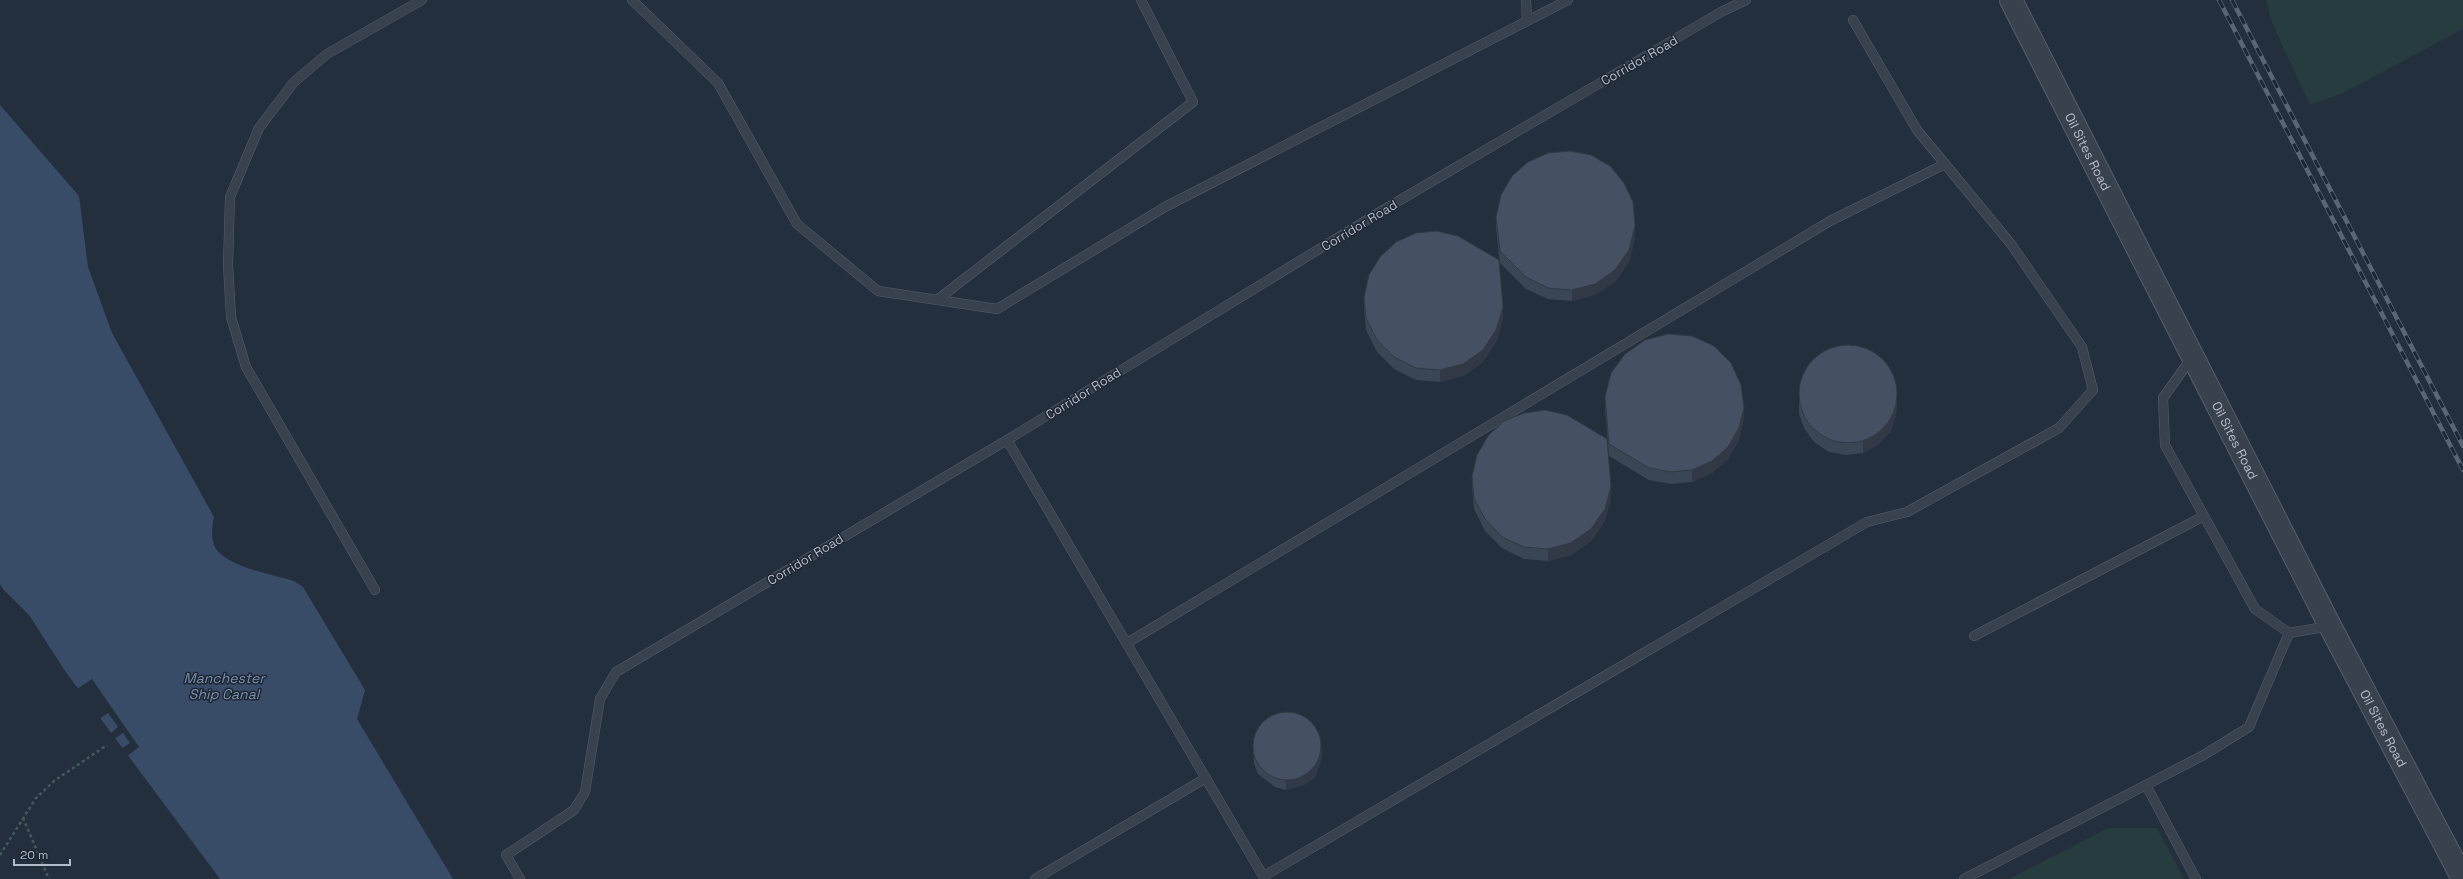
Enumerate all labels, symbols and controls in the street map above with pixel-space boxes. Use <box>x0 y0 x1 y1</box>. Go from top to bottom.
street label: Corridor Road <box>1598 32 1681 89</box>
street label: Oil Sites Road <box>2061 110 2115 194</box>
street label: Corridor Road <box>1318 196 1400 255</box>
street label: Corridor Road <box>1042 363 1124 423</box>
street label: Oil Sites Road <box>2208 399 2262 482</box>
street label: Corridor Road <box>764 530 846 589</box>
water label: Manchester Ship Canal <box>184 669 266 703</box>
street label: Oil Sites Road <box>2356 687 2411 770</box>
scale bar <box>14 841 70 867</box>
text: 20 m <box>20 847 48 863</box>

